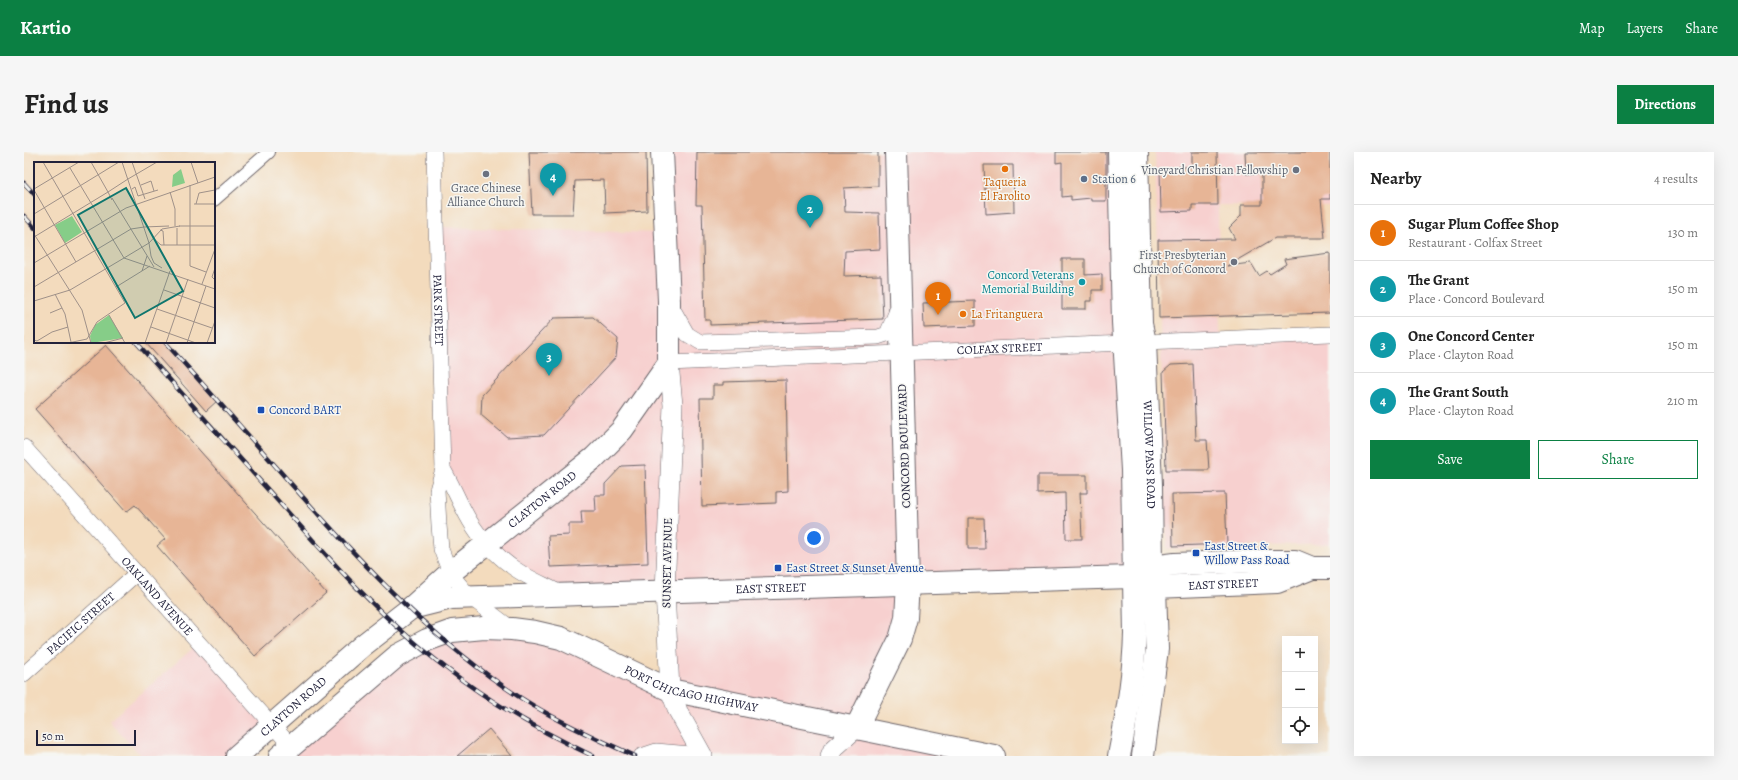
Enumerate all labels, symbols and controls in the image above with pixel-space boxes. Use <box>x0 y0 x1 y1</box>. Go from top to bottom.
text: Kartio <box>20 15 71 41</box>
text: Map <box>1579 19 1605 38</box>
text: Layers <box>1627 19 1663 38</box>
text: Share <box>1685 19 1718 38</box>
text: Find us <box>24 85 109 123</box>
button: Directions <box>1617 85 1714 124</box>
inset map <box>34 162 215 343</box>
place label: Vineyard Christian Fellowship <box>1140 162 1288 178</box>
pin: 4 <box>540 163 566 196</box>
marker: Taqueria El Farolito <box>1000 164 1010 174</box>
marker: Vineyard Christian Fellowship <box>1291 165 1301 175</box>
text: Nearby <box>1370 167 1421 190</box>
marker: Grace Chinese Alliance Church <box>481 169 491 179</box>
text: 4 results <box>1654 170 1698 187</box>
place label: Station 6 <box>1092 171 1136 187</box>
place label: Taqueria El Farolito <box>980 174 1030 204</box>
marker: Station 6 <box>1079 174 1089 184</box>
place label: Grace Chinese Alliance Church <box>446 180 525 210</box>
pin: 2 <box>797 195 823 228</box>
text: Sugar Plum Coffee Shop <box>1408 214 1559 234</box>
text: 1 <box>1381 224 1385 241</box>
text: 130 m <box>1668 224 1698 241</box>
text: Restaurant · Colfax Street <box>1408 234 1543 251</box>
place label: First Presbyterian Church of Concord <box>1133 247 1227 277</box>
marker: First Presbyterian Church of Concord <box>1229 257 1239 267</box>
place label: Concord Veterans Memorial Building <box>981 267 1074 297</box>
text: The Grant <box>1408 270 1469 290</box>
street label: PARK STREET <box>429 274 448 346</box>
marker: Concord Veterans Memorial Building <box>1077 277 1087 287</box>
text: 2 <box>1380 280 1386 297</box>
text: 150 m <box>1668 280 1698 297</box>
pin: 1 <box>925 282 951 315</box>
text: Place · Concord Boulevard <box>1408 290 1545 307</box>
place label: La Fritanguera <box>971 306 1043 322</box>
marker: La Fritanguera <box>958 309 968 319</box>
text: One Concord Center <box>1408 326 1534 346</box>
text: 3 <box>1380 336 1386 353</box>
text: 150 m <box>1668 336 1698 353</box>
street label: COLFAX STREET <box>957 339 1043 358</box>
pin: 3 <box>536 343 562 376</box>
text: Place · Clayton Road <box>1408 346 1514 363</box>
text: The Grant South <box>1408 382 1509 402</box>
street label: CONCORD BOULEVARD <box>894 384 914 508</box>
text: 4 <box>1380 392 1386 409</box>
text: 210 m <box>1667 392 1698 409</box>
street label: WILLOW PASS ROAD <box>1139 399 1159 509</box>
place label: Concord BART <box>269 402 342 418</box>
text: Place · Clayton Road <box>1408 402 1514 419</box>
marker: Concord BART <box>256 405 266 415</box>
button: Save <box>1370 440 1530 479</box>
button: Share <box>1538 440 1698 479</box>
street label: CLAYTON ROAD <box>505 467 580 532</box>
street label: SUNSET AVENUE <box>658 518 676 608</box>
your location <box>804 528 824 548</box>
place label: East Street & Willow Pass Road <box>1203 538 1290 568</box>
marker: East Street & Willow Pass Road <box>1191 548 1201 558</box>
street label: OAKLAND AVENUE <box>118 553 197 639</box>
place label: East Street & Sunset Avenue <box>786 560 924 576</box>
marker: East Street & Sunset Avenue <box>773 563 783 573</box>
street label: EAST STREET <box>1188 575 1259 594</box>
street label: EAST STREET <box>735 579 807 597</box>
street label: PACIFIC STREET <box>43 588 119 658</box>
map controls <box>1282 636 1318 744</box>
button: + <box>1282 636 1318 672</box>
street label: PORT CHICAGO HIGHWAY <box>621 661 760 716</box>
button: − <box>1282 672 1318 708</box>
street label: CLAYTON ROAD <box>257 673 330 740</box>
button: locate <box>1282 708 1318 744</box>
scale bar <box>36 728 136 747</box>
text: 50 m <box>42 729 64 744</box>

